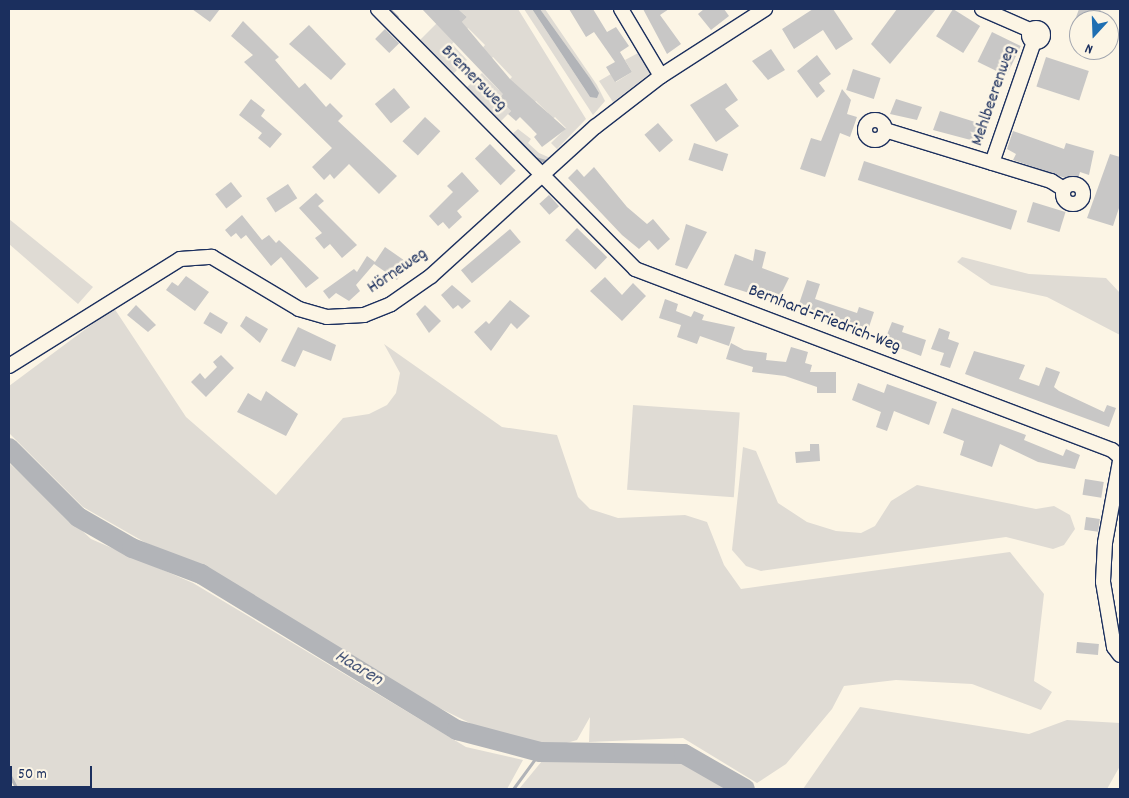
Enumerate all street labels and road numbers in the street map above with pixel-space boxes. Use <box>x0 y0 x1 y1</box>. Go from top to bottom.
street label: Bremersweg <box>435 41 511 117</box>
street label: Mehlbeerenweg <box>968 43 1022 149</box>
street label: Hörneweg <box>364 244 432 300</box>
street label: Bernhard-Friedrich-Weg <box>745 281 903 359</box>

